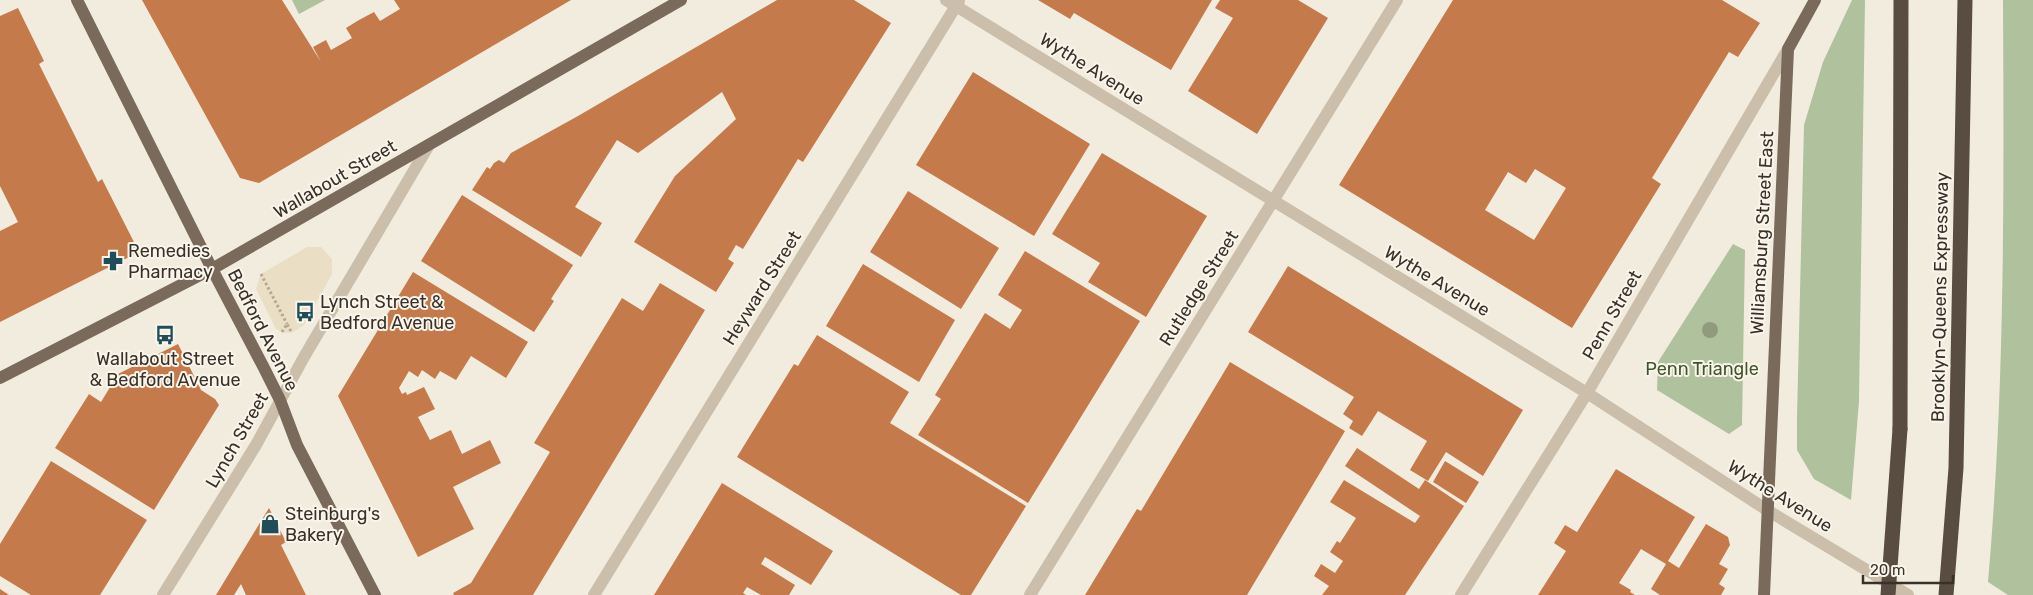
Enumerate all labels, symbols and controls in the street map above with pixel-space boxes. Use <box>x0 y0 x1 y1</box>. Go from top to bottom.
street label: Wythe Avenue <box>1036 28 1148 110</box>
street label: Williamsburg Street East <box>1746 131 1778 335</box>
street label: Wallabout Street <box>270 135 400 223</box>
street label: Brooklyn-Queens Expressway <box>1927 172 1953 422</box>
street label: Rutledge Street <box>1155 226 1243 350</box>
street label: Heyward Street <box>718 227 806 349</box>
place label: Remedies Pharmacy <box>128 240 213 283</box>
street label: Wythe Avenue <box>1380 241 1494 321</box>
pharmacy icon: Remedies Pharmacy <box>102 250 124 272</box>
street label: Bedford Avenue <box>223 265 303 395</box>
street label: Penn Street <box>1578 266 1646 364</box>
place label: Lynch Street & Bedford Avenue <box>320 291 454 334</box>
bus stop icon: Lynch Street & Bedford Avenue <box>294 301 316 323</box>
bus stop icon: Wallabout Street & Bedford Avenue <box>154 324 176 346</box>
place label: Wallabout Street & Bedford Avenue <box>89 348 241 391</box>
park label: Penn Triangle <box>1645 358 1759 380</box>
street label: Lynch Street <box>201 388 273 492</box>
street label: Wythe Avenue <box>1724 455 1836 537</box>
place label: Steinburg's Bakery <box>285 503 380 546</box>
shop icon: Steinburg's Bakery <box>259 513 281 535</box>
scale bar <box>1863 552 1953 584</box>
text: 20 m <box>1870 561 1905 579</box>

